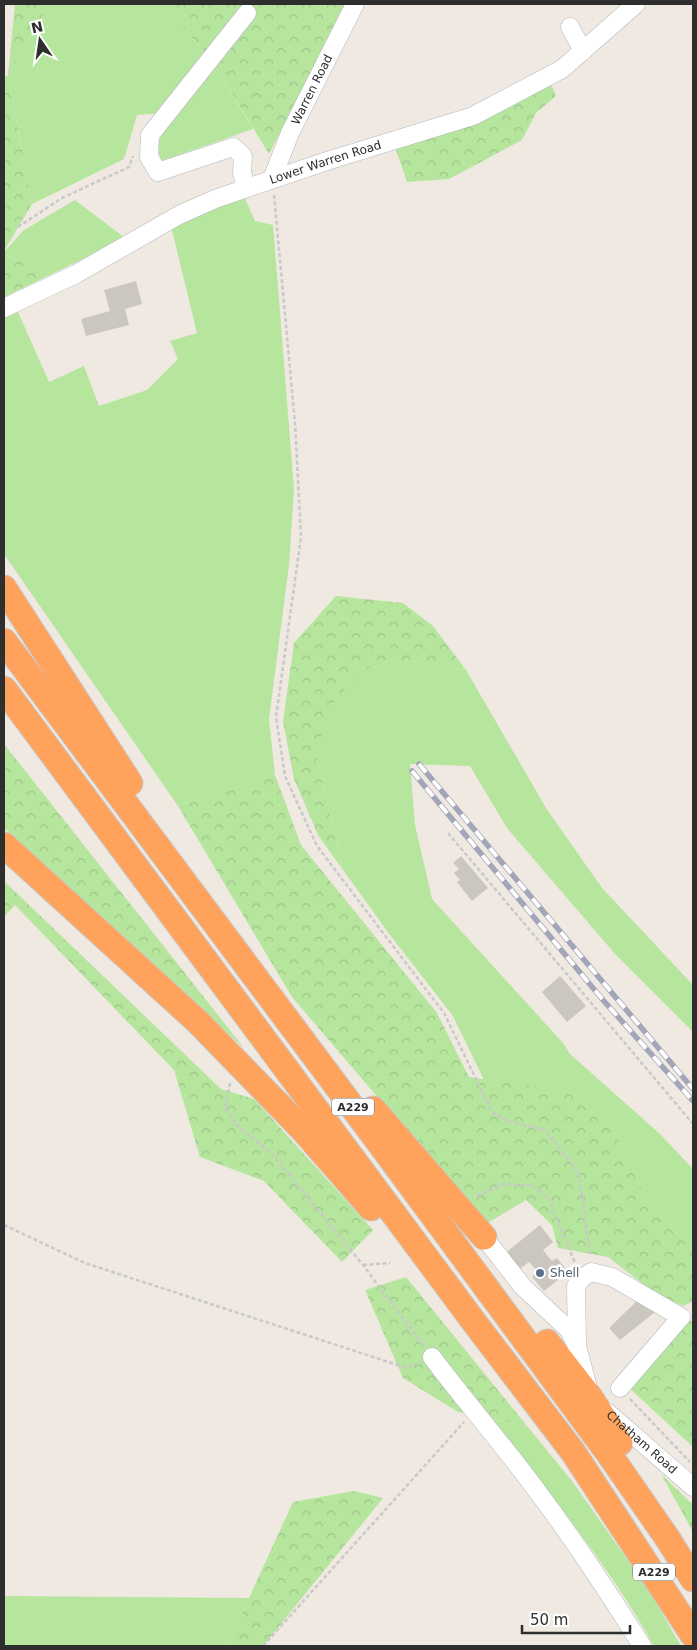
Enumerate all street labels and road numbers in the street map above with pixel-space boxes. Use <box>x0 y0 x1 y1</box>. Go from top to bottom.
street label: Warren Road <box>288 52 335 127</box>
street label: Lower Warren Road <box>268 138 383 187</box>
road number: A229 <box>332 1098 374 1116</box>
street label: Chatham Road <box>604 1408 680 1477</box>
road number: A229 <box>633 1564 675 1580</box>

